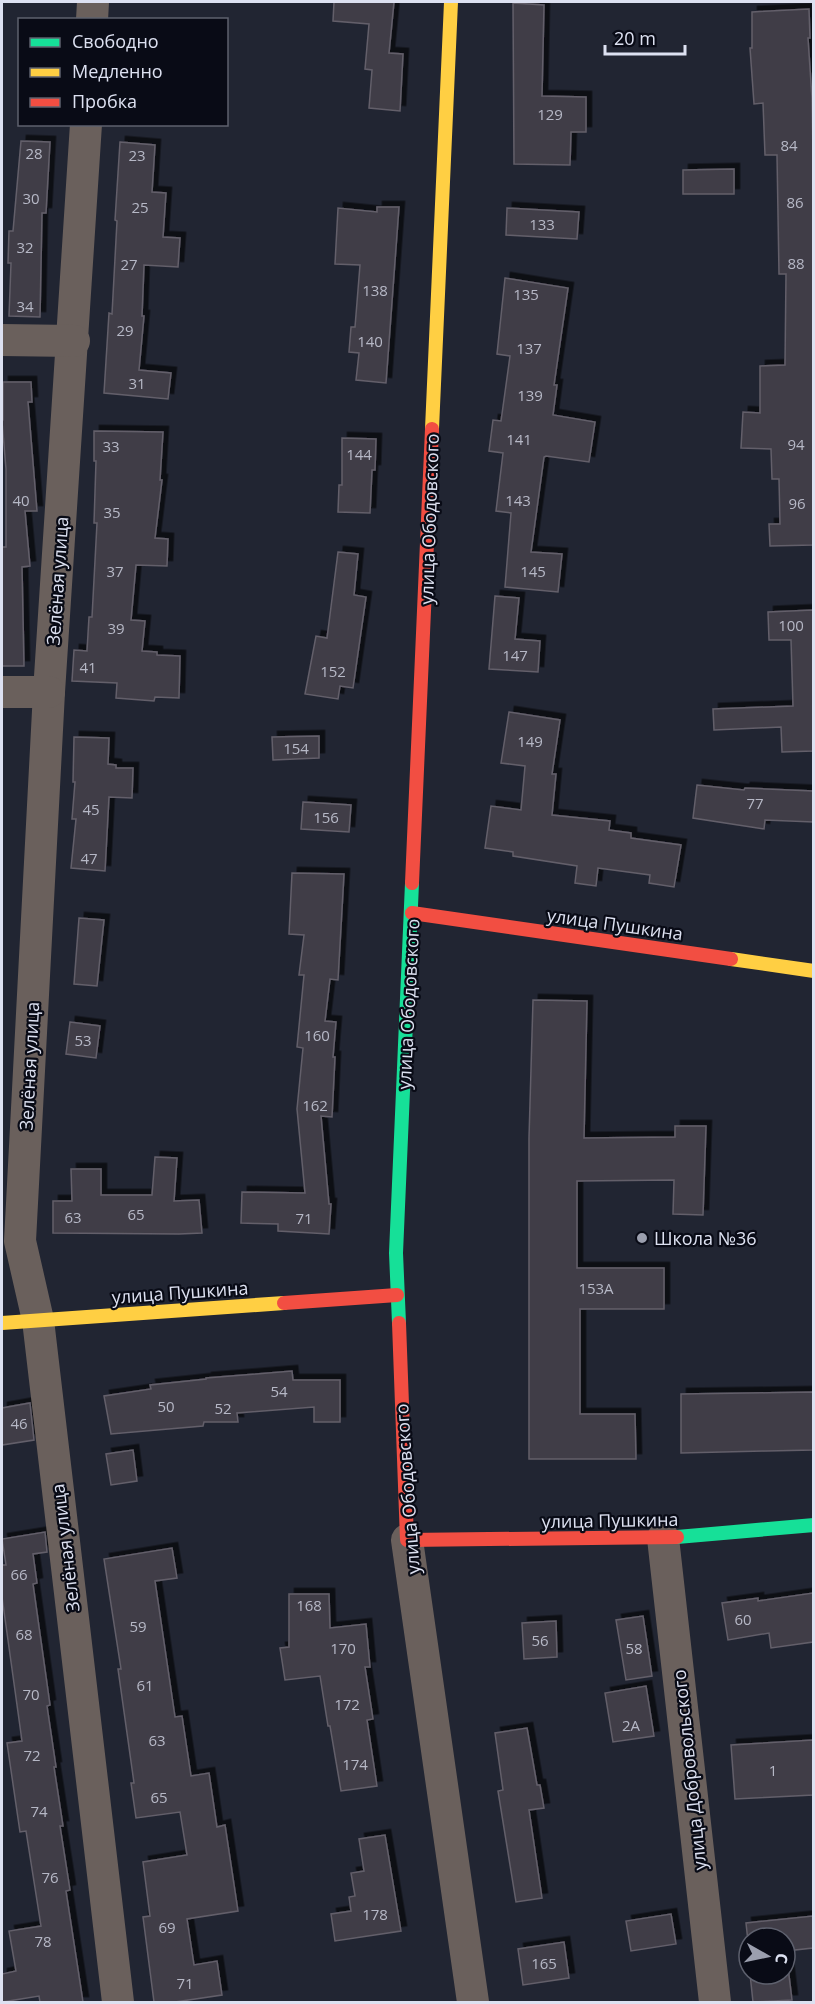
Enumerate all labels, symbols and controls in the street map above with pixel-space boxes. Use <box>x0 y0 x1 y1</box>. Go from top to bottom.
legend <box>18 18 228 126</box>
scale bar <box>605 18 684 56</box>
text: 20 m <box>614 26 656 50</box>
text: Свободно <box>72 29 159 53</box>
text: Медленно <box>72 59 163 83</box>
text: Пробка <box>72 89 137 113</box>
house number: 129 <box>537 104 563 124</box>
house number: 84 <box>780 135 798 155</box>
house number: 28 <box>25 143 43 163</box>
house number: 23 <box>128 145 146 165</box>
house number: 30 <box>22 188 40 208</box>
house number: 86 <box>786 192 804 212</box>
house number: 25 <box>131 197 149 217</box>
house number: 133 <box>529 214 555 234</box>
house number: 32 <box>16 237 34 257</box>
house number: 88 <box>787 253 805 273</box>
house number: 27 <box>120 254 138 274</box>
house number: 138 <box>362 280 388 300</box>
house number: 135 <box>513 284 539 304</box>
house number: 34 <box>16 296 34 316</box>
house number: 29 <box>116 320 134 340</box>
house number: 140 <box>357 331 383 351</box>
house number: 137 <box>516 338 542 358</box>
house number: 31 <box>128 373 146 393</box>
house number: 139 <box>517 385 543 405</box>
house number: 141 <box>506 429 532 449</box>
street label: улица Ободовского <box>414 433 444 605</box>
house number: 94 <box>787 434 805 454</box>
house number: 33 <box>102 436 120 456</box>
house number: 144 <box>346 444 372 464</box>
house number: 40 <box>12 490 30 510</box>
house number: 143 <box>505 490 531 510</box>
house number: 96 <box>788 493 806 513</box>
house number: 35 <box>103 502 121 522</box>
street label: Зелёная улица <box>41 516 73 646</box>
house number: 37 <box>106 561 124 581</box>
house number: 145 <box>520 561 546 581</box>
house number: 100 <box>778 615 804 635</box>
house number: 39 <box>107 618 125 638</box>
house number: 147 <box>502 645 528 665</box>
house number: 41 <box>79 657 97 677</box>
house number: 152 <box>320 661 346 681</box>
house number: 149 <box>517 731 543 751</box>
house number: 154 <box>283 738 309 758</box>
house number: 77 <box>746 793 764 813</box>
house number: 45 <box>82 799 100 819</box>
house number: 156 <box>313 807 339 827</box>
house number: 47 <box>80 848 98 868</box>
street label: улица Пушкина <box>546 903 684 945</box>
street label: улица Ободовского <box>392 918 424 1090</box>
street label: Зелёная улица <box>14 1001 44 1131</box>
house number: 160 <box>304 1025 330 1045</box>
house number: 53 <box>74 1030 92 1050</box>
house number: 162 <box>302 1095 328 1115</box>
house number: 65 <box>127 1204 145 1224</box>
house number: 63 <box>64 1207 82 1227</box>
house number: 71 <box>295 1208 313 1228</box>
place label: Школа №36 <box>654 1226 757 1250</box>
marker: Школа №36 <box>635 1231 649 1245</box>
street label: улица Пушкина <box>111 1275 249 1309</box>
house number: 153А <box>578 1278 614 1298</box>
house number: 54 <box>270 1381 288 1401</box>
house number: 50 <box>157 1396 175 1416</box>
house number: 52 <box>214 1398 232 1418</box>
street label: улица Ободовского <box>389 1403 425 1575</box>
house number: 46 <box>10 1413 28 1433</box>
street label: Зелёная улица <box>45 1482 85 1614</box>
street label: улица Пушкина <box>541 1507 679 1533</box>
house number: 66 <box>10 1564 28 1584</box>
house number: 168 <box>296 1595 322 1615</box>
house number: 60 <box>734 1609 752 1629</box>
house number: 59 <box>129 1616 147 1636</box>
house number: 68 <box>15 1624 33 1644</box>
house number: 56 <box>531 1630 549 1650</box>
house number: 170 <box>330 1638 356 1658</box>
house number: 58 <box>625 1638 643 1658</box>
street label: улица Добровольского <box>667 1668 711 1872</box>
house number: 61 <box>136 1675 154 1695</box>
house number: 70 <box>22 1684 40 1704</box>
house number: 172 <box>334 1694 360 1714</box>
house number: 2А <box>622 1715 641 1735</box>
house number: 63 <box>148 1730 166 1750</box>
house number: 72 <box>23 1745 41 1765</box>
house number: 174 <box>342 1754 368 1774</box>
house number: 1 <box>769 1760 777 1780</box>
house number: 65 <box>150 1787 168 1807</box>
house number: 74 <box>30 1801 48 1821</box>
house number: 76 <box>41 1867 59 1887</box>
house number: 178 <box>362 1904 388 1924</box>
house number: 69 <box>158 1917 176 1937</box>
north arrow <box>737 1926 797 1986</box>
house number: 78 <box>34 1931 52 1951</box>
text: С <box>770 1952 793 1965</box>
house number: 165 <box>531 1953 557 1973</box>
house number: 71 <box>176 1973 194 1993</box>

